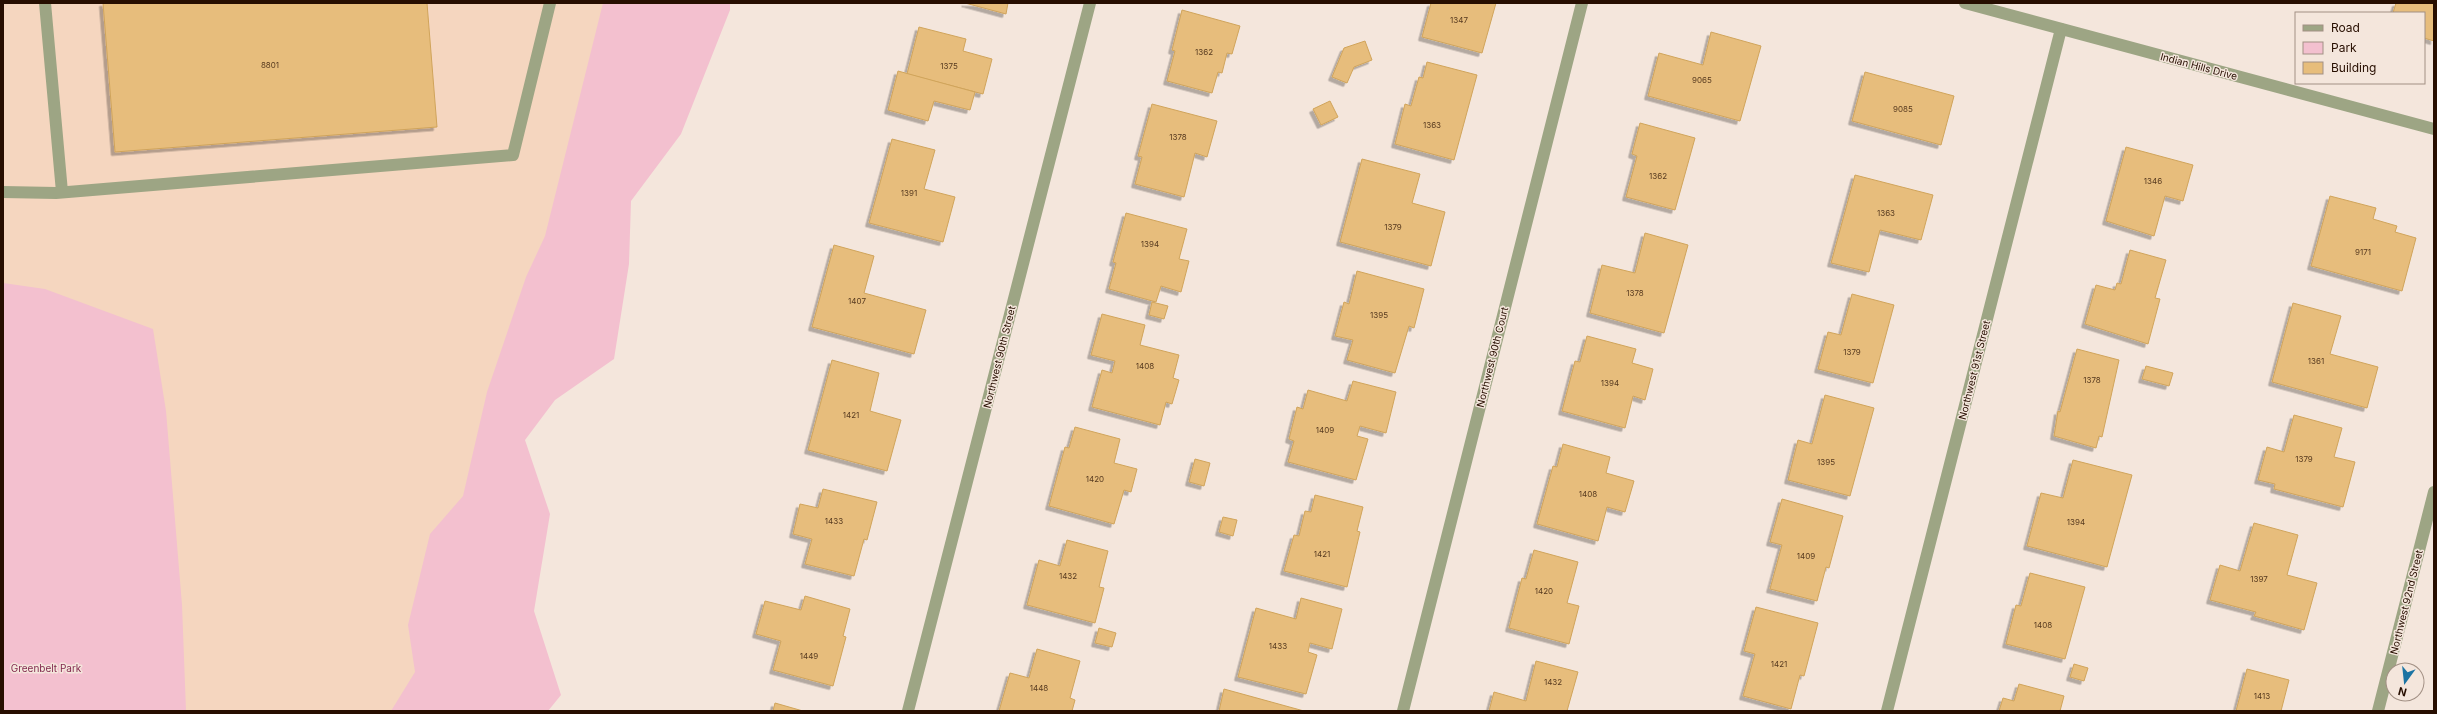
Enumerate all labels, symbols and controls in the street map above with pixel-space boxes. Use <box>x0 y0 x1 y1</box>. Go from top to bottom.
legend <box>2295 12 2425 84</box>
house number: 1347 <box>1450 15 1468 25</box>
text: Road <box>2331 20 2360 35</box>
text: Park <box>2331 40 2357 55</box>
house number: 1362 <box>1195 47 1213 57</box>
street label: Indian Hills Drive <box>2159 50 2239 82</box>
house number: 8801 <box>261 60 279 70</box>
text: Building <box>2331 60 2376 75</box>
house number: 1375 <box>940 61 958 71</box>
house number: 9065 <box>1692 75 1712 85</box>
house number: 9085 <box>1893 104 1913 114</box>
house number: 1363 <box>1423 120 1441 130</box>
house number: 1378 <box>1169 132 1187 142</box>
house number: 1362 <box>1649 171 1667 181</box>
house number: 1346 <box>2144 176 2162 186</box>
house number: 1391 <box>901 188 917 198</box>
house number: 1363 <box>1877 208 1895 218</box>
house number: 1379 <box>1384 222 1402 232</box>
house number: 1394 <box>1141 239 1159 249</box>
house number: 9171 <box>2355 247 2371 257</box>
house number: 1378 <box>1626 288 1644 298</box>
house number: 1407 <box>848 296 866 306</box>
street label: Northwest 90th Street <box>981 304 1018 409</box>
street label: Northwest 90th Court <box>1474 305 1510 408</box>
house number: 1395 <box>1370 310 1388 320</box>
street label: Northwest 91st Street <box>1956 319 1992 421</box>
house number: 1379 <box>1843 347 1861 357</box>
house number: 1361 <box>2308 356 2324 366</box>
house number: 1408 <box>1136 361 1154 371</box>
house number: 1378 <box>2083 375 2101 385</box>
house number: 1394 <box>1601 378 1619 388</box>
house number: 1421 <box>843 410 859 420</box>
house number: 1409 <box>1316 425 1334 435</box>
house number: 1379 <box>2295 454 2313 464</box>
house number: 1395 <box>1817 457 1835 467</box>
house number: 1420 <box>1086 474 1104 484</box>
house number: 1408 <box>1579 489 1597 499</box>
house number: 1433 <box>825 516 843 526</box>
house number: 1394 <box>2067 517 2085 527</box>
street label: Northwest 92nd Street <box>2387 548 2425 655</box>
house number: 1421 <box>1314 549 1330 559</box>
house number: 1409 <box>1797 551 1815 561</box>
house number: 1432 <box>1059 571 1077 581</box>
house number: 1397 <box>2250 574 2268 584</box>
house number: 1420 <box>1535 586 1553 596</box>
house number: 1408 <box>2034 620 2052 630</box>
house number: 1433 <box>1269 641 1287 651</box>
house number: 1449 <box>800 651 818 661</box>
house number: 1421 <box>1771 659 1787 669</box>
park label: Greenbelt Park <box>11 662 82 674</box>
north arrow <box>2385 662 2425 702</box>
house number: 1432 <box>1544 677 1562 687</box>
house number: 1448 <box>1030 683 1048 693</box>
text: N <box>2397 684 2408 700</box>
house number: 1413 <box>2254 691 2270 701</box>

